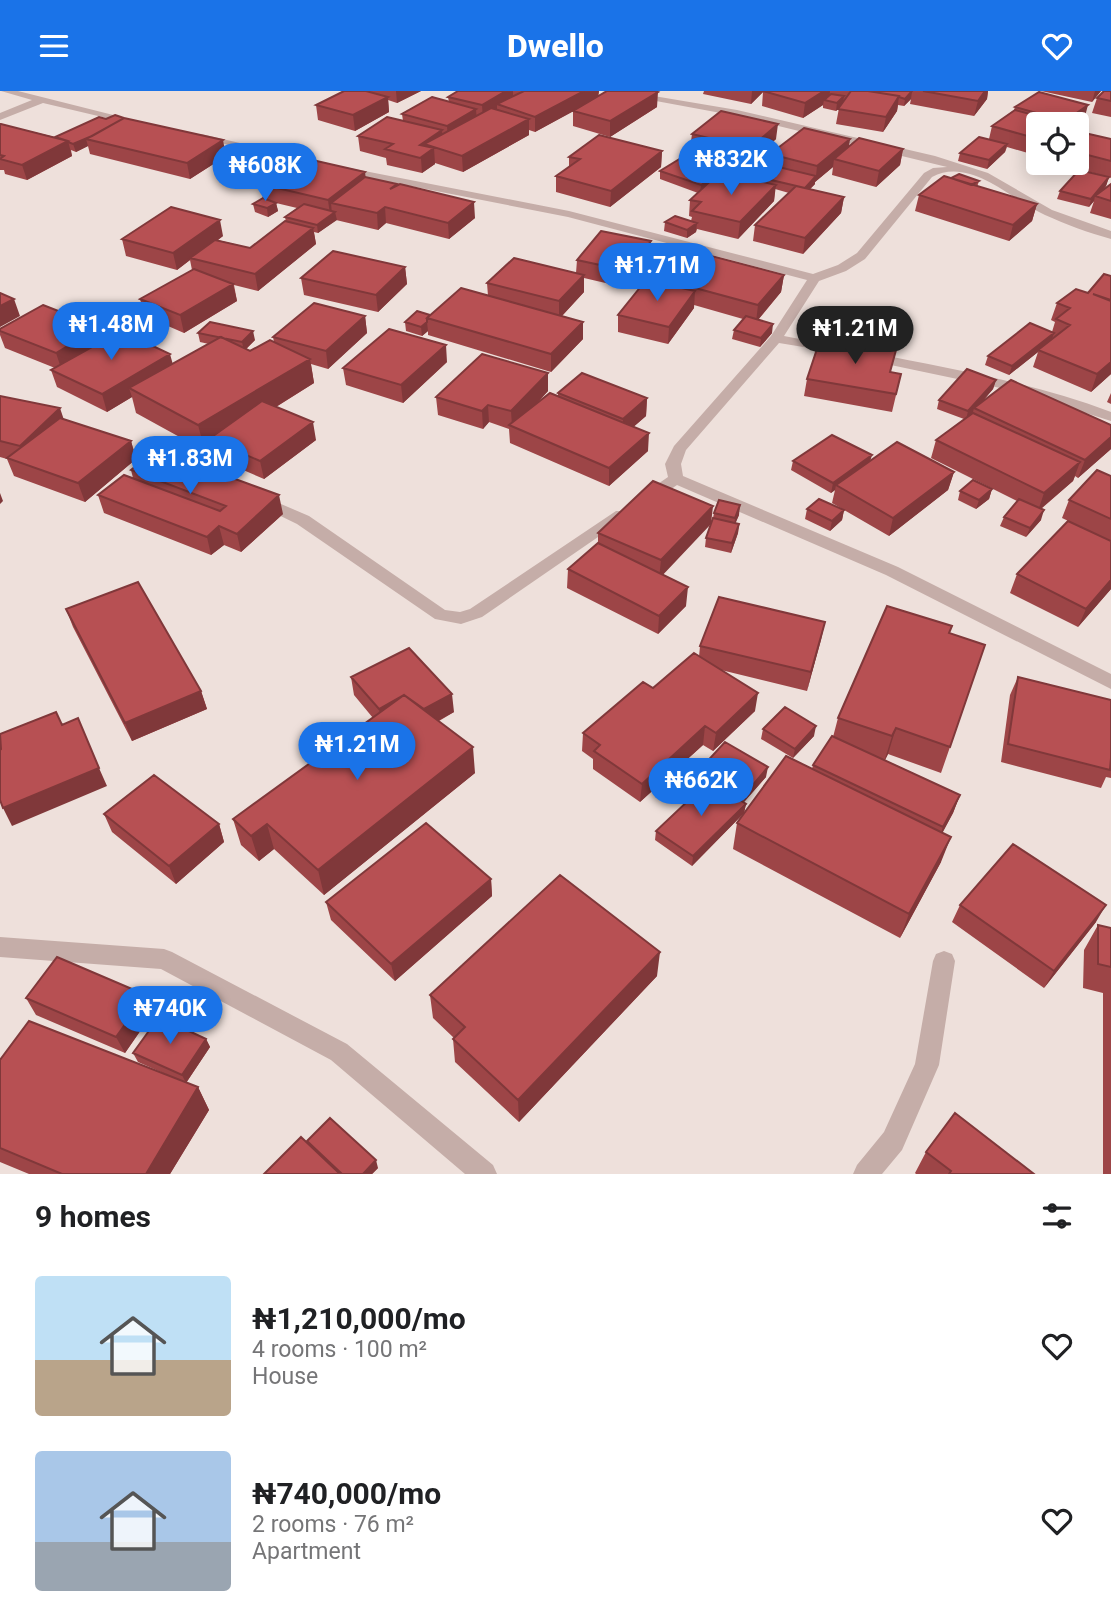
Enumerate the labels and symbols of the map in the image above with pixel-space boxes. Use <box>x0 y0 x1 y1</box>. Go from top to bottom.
pin: ₦832K <box>682 137 780 197</box>
pin: ₦608K <box>216 143 314 203</box>
pin: ₦1.71M <box>600 243 714 303</box>
pin: ₦1.48M <box>54 303 168 362</box>
pin: ₦1.21M <box>798 307 912 366</box>
pin: ₦1.83M <box>133 437 247 496</box>
pin: ₦1.21M <box>300 723 414 782</box>
pin: ₦662K <box>652 759 750 818</box>
pin: ₦740K <box>121 986 219 1046</box>

